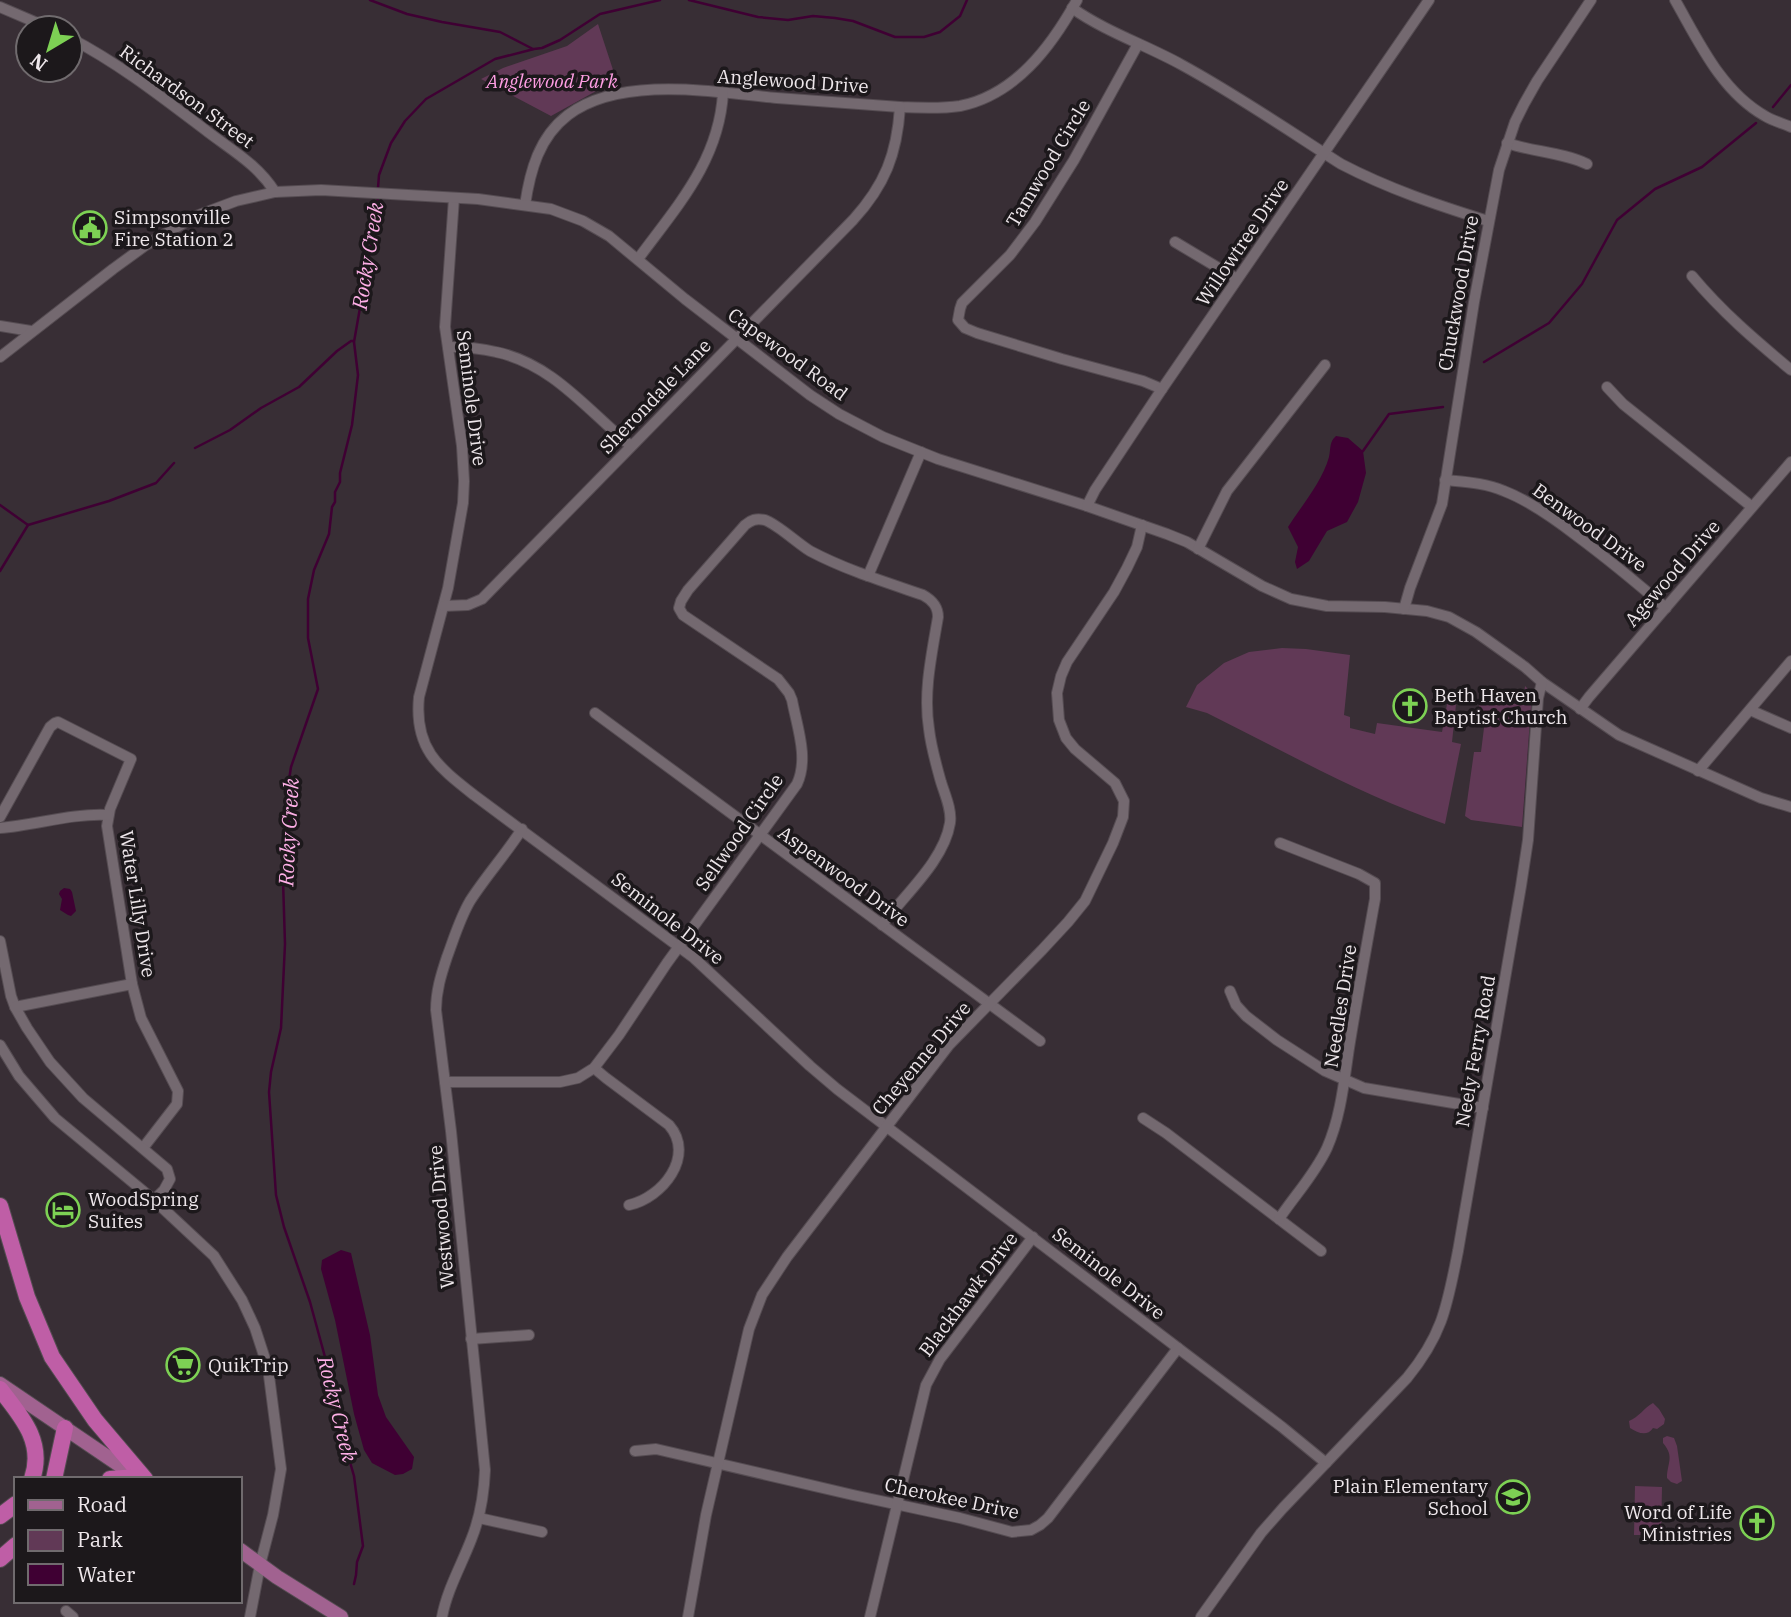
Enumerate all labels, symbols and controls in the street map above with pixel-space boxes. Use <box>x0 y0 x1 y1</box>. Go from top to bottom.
north arrow <box>14 14 84 84</box>
street label: Richardson Street <box>115 39 259 153</box>
text: N <box>25 48 52 76</box>
street label: Anglewood Drive <box>716 64 870 98</box>
park label: Anglewood Park <box>484 69 619 93</box>
street label: Tamwood Circle <box>1000 95 1096 231</box>
street label: Willowtree Drive <box>1190 174 1294 310</box>
water label: Rocky Creek <box>345 199 389 313</box>
place label: Simpsonville Fire Station 2 <box>114 205 234 251</box>
public building icon: Simpsonville Fire Station 2 <box>71 209 109 247</box>
street label: Chuckwood Drive <box>1433 214 1483 372</box>
street label: Capewood Road <box>723 302 853 406</box>
street label: Seminole Drive <box>452 329 492 467</box>
street label: Sherondale Lane <box>594 333 716 459</box>
street label: Benwood Drive <box>1528 478 1652 576</box>
street label: Agewood Drive <box>1619 515 1725 631</box>
place label: Beth Haven Baptist Church <box>1434 683 1568 729</box>
church icon: Beth Haven Baptist Church <box>1391 687 1429 725</box>
street label: Sellwood Circle <box>690 769 788 895</box>
water label: Rocky Creek <box>271 776 305 888</box>
street label: Aspenwood Drive <box>774 820 914 932</box>
street label: Water Lilly Drive <box>115 829 161 979</box>
street label: Seminole Drive <box>607 867 729 969</box>
street label: Needles Drive <box>1318 943 1362 1069</box>
street label: Neely Ferry Road <box>1450 973 1500 1129</box>
street label: Cheyenne Drive <box>866 996 976 1120</box>
street label: Westwood Drive <box>423 1144 459 1290</box>
place label: WoodSpring Suites <box>88 1187 199 1233</box>
hotel icon: WoodSpring Suites <box>44 1191 82 1229</box>
street label: Seminole Drive <box>1048 1222 1170 1324</box>
street label: Blackhawk Drive <box>913 1227 1023 1361</box>
supermarket icon: QuikTrip <box>164 1346 202 1384</box>
water label: Rocky Creek <box>311 1352 365 1466</box>
place label: QuikTrip <box>208 1353 289 1377</box>
street label: Cherokee Drive <box>882 1472 1022 1524</box>
place label: Plain Elementary School <box>1333 1474 1489 1520</box>
legend <box>14 1477 242 1603</box>
school or university icon: Plain Elementary School <box>1494 1478 1532 1516</box>
text: Road <box>77 1490 127 1518</box>
place label: Word of Life Ministries <box>1624 1500 1732 1546</box>
church icon: Word of Life Ministries <box>1738 1504 1776 1542</box>
text: Park <box>77 1525 124 1553</box>
text: Water <box>77 1560 136 1588</box>

